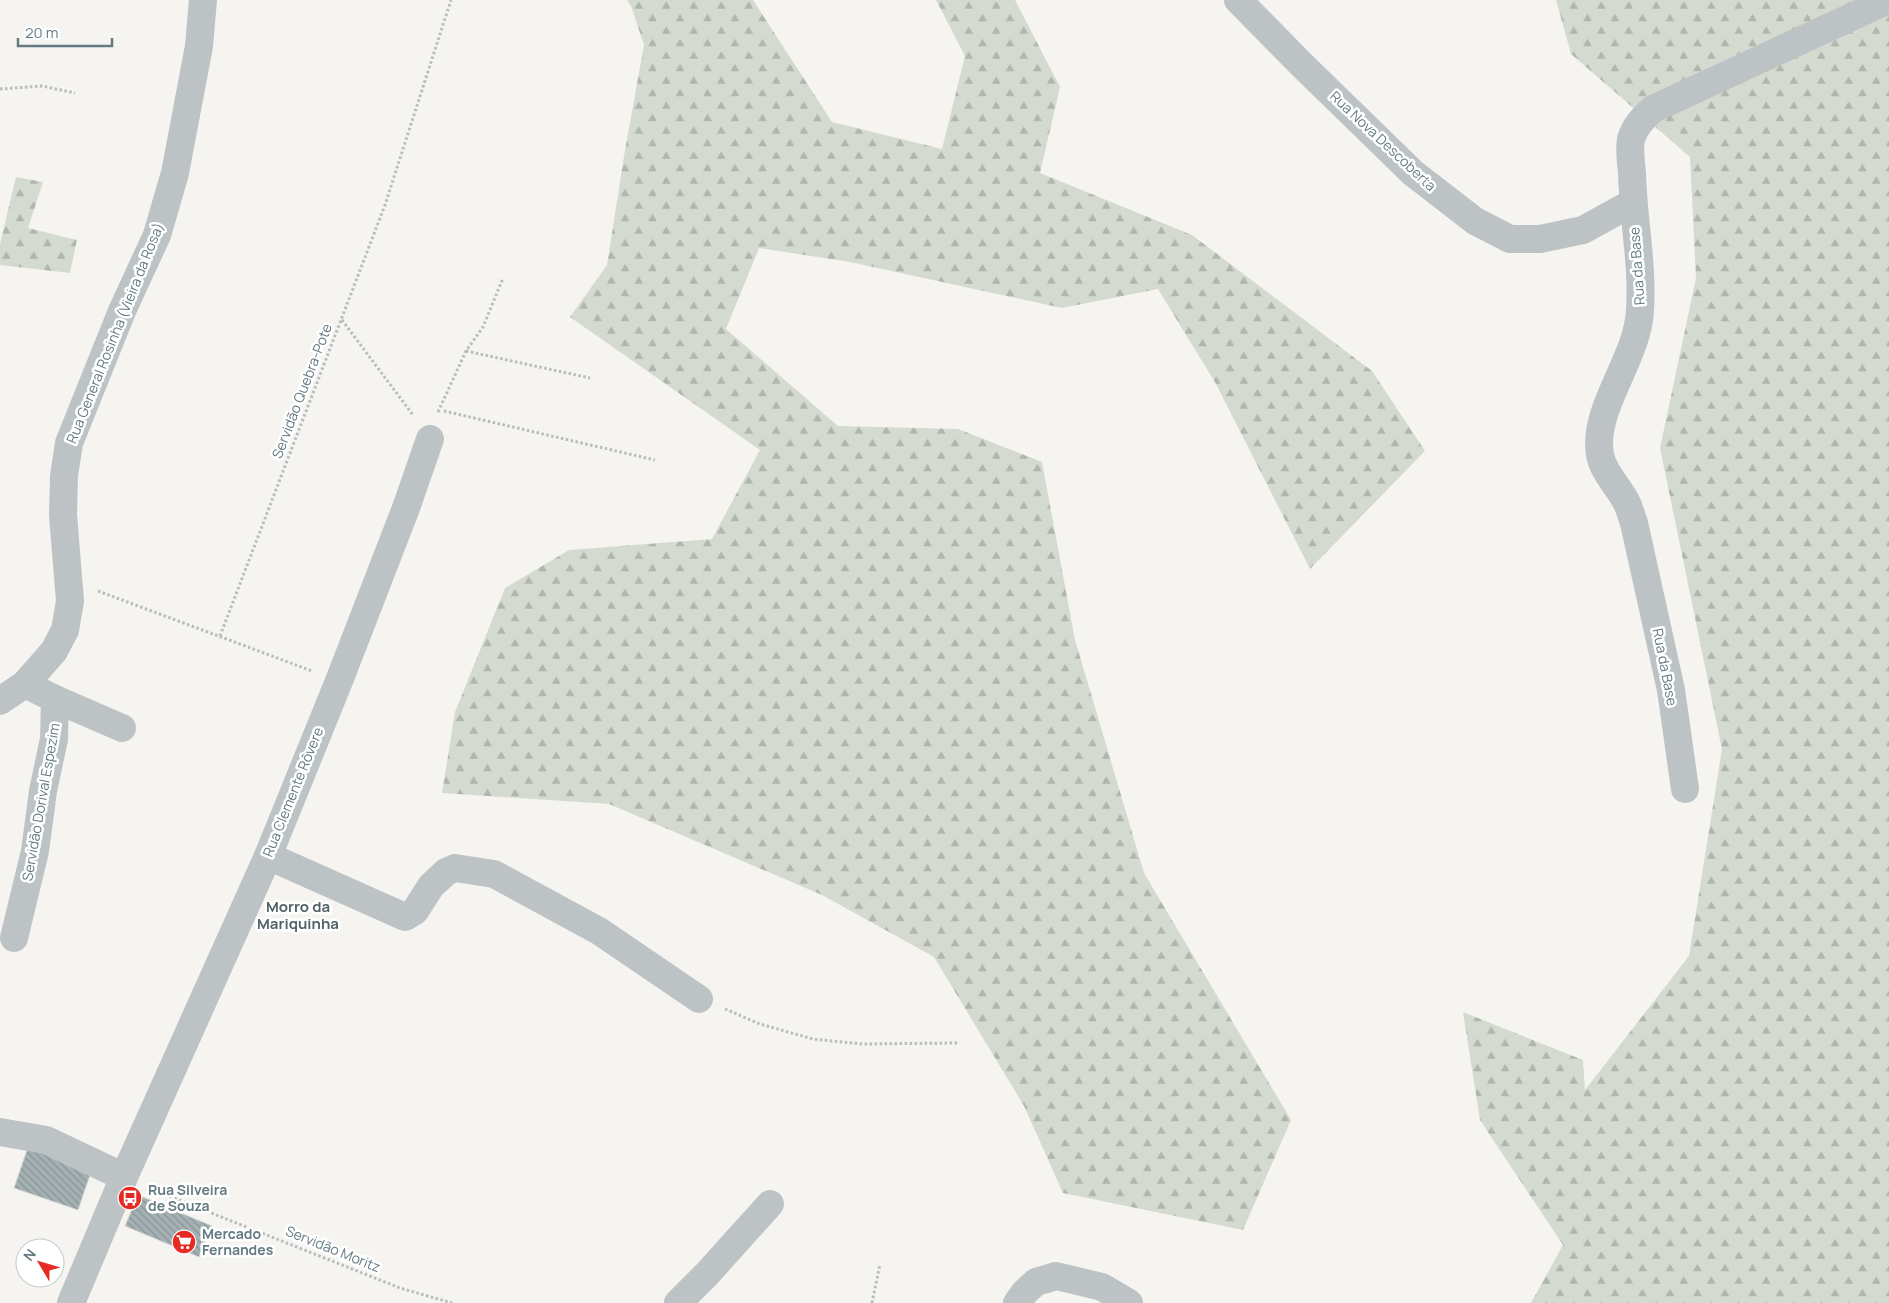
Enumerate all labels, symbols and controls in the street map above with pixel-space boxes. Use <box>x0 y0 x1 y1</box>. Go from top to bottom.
scale bar <box>18 15 111 47</box>
text: 20 m <box>25 22 58 43</box>
street label: Rua Nova Descoberta <box>1326 87 1440 195</box>
street label: Rua General Rosinha (Vieira da Rosa) <box>61 220 168 446</box>
street label: Rua da Base <box>1624 226 1649 306</box>
street label: Servidão Quebra-Pote <box>267 321 336 461</box>
street label: Rua da Base <box>1649 627 1682 707</box>
street label: Servidão Dorival Espezim <box>17 721 64 882</box>
street label: Rua Clemente Rôvere <box>258 724 327 860</box>
district label: Morro da Mariquinha <box>257 896 339 934</box>
place label: Rua Silveira de Souza <box>148 1180 227 1215</box>
bus stop icon: Rua Silveira de Souza <box>117 1185 143 1211</box>
street label: Servidão Moritz <box>283 1221 383 1276</box>
place label: Mercado Fernandes <box>202 1224 274 1259</box>
supermarket icon: Mercado Fernandes <box>171 1229 197 1255</box>
north arrow <box>15 1238 65 1288</box>
text: N <box>19 1245 40 1265</box>

